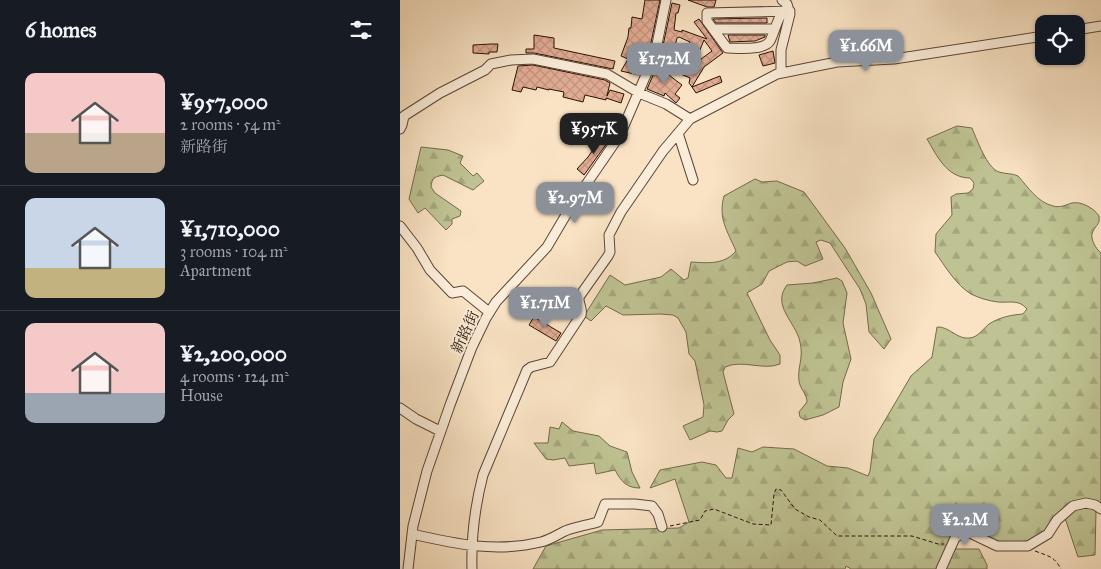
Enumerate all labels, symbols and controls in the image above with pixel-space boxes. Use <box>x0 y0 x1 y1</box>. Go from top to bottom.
map controls <box>1035 15 1085 65</box>
button: locate <box>1035 15 1085 65</box>
icon: filters <box>347 16 375 44</box>
text: 6 homes <box>25 17 97 43</box>
pin: ¥1.66M <box>825 30 907 72</box>
text: ¥1.66M <box>839 36 893 55</box>
pin: ¥1.72M <box>623 42 705 85</box>
text: ¥1.72M <box>638 49 690 68</box>
text: ¥957,000 <box>180 89 268 115</box>
icon: home <box>65 93 125 153</box>
pin: ¥957K <box>559 112 629 155</box>
text: 2 rooms · 54 m² <box>180 115 281 134</box>
text: ¥957K <box>571 119 617 138</box>
text: 新路街 <box>180 137 228 156</box>
pin: ¥2.97M <box>534 182 616 224</box>
text: ¥2.97M <box>547 188 603 207</box>
text: ¥1,710,000 <box>180 216 280 242</box>
icon: home <box>65 218 125 278</box>
text: 3 rooms · 104 m² <box>180 242 288 261</box>
text: Apartment <box>180 261 252 280</box>
pin: ¥1.71M <box>504 286 586 329</box>
text: ¥1.71M <box>520 293 570 312</box>
street label: 新路街 <box>447 308 483 356</box>
text: ¥2,200,000 <box>180 341 287 367</box>
icon: home <box>65 343 125 403</box>
text: 4 rooms · 124 m² <box>180 367 289 386</box>
text: House <box>180 386 223 405</box>
pin: ¥2.2M <box>930 504 1000 546</box>
text: ¥2.2M <box>942 510 988 529</box>

